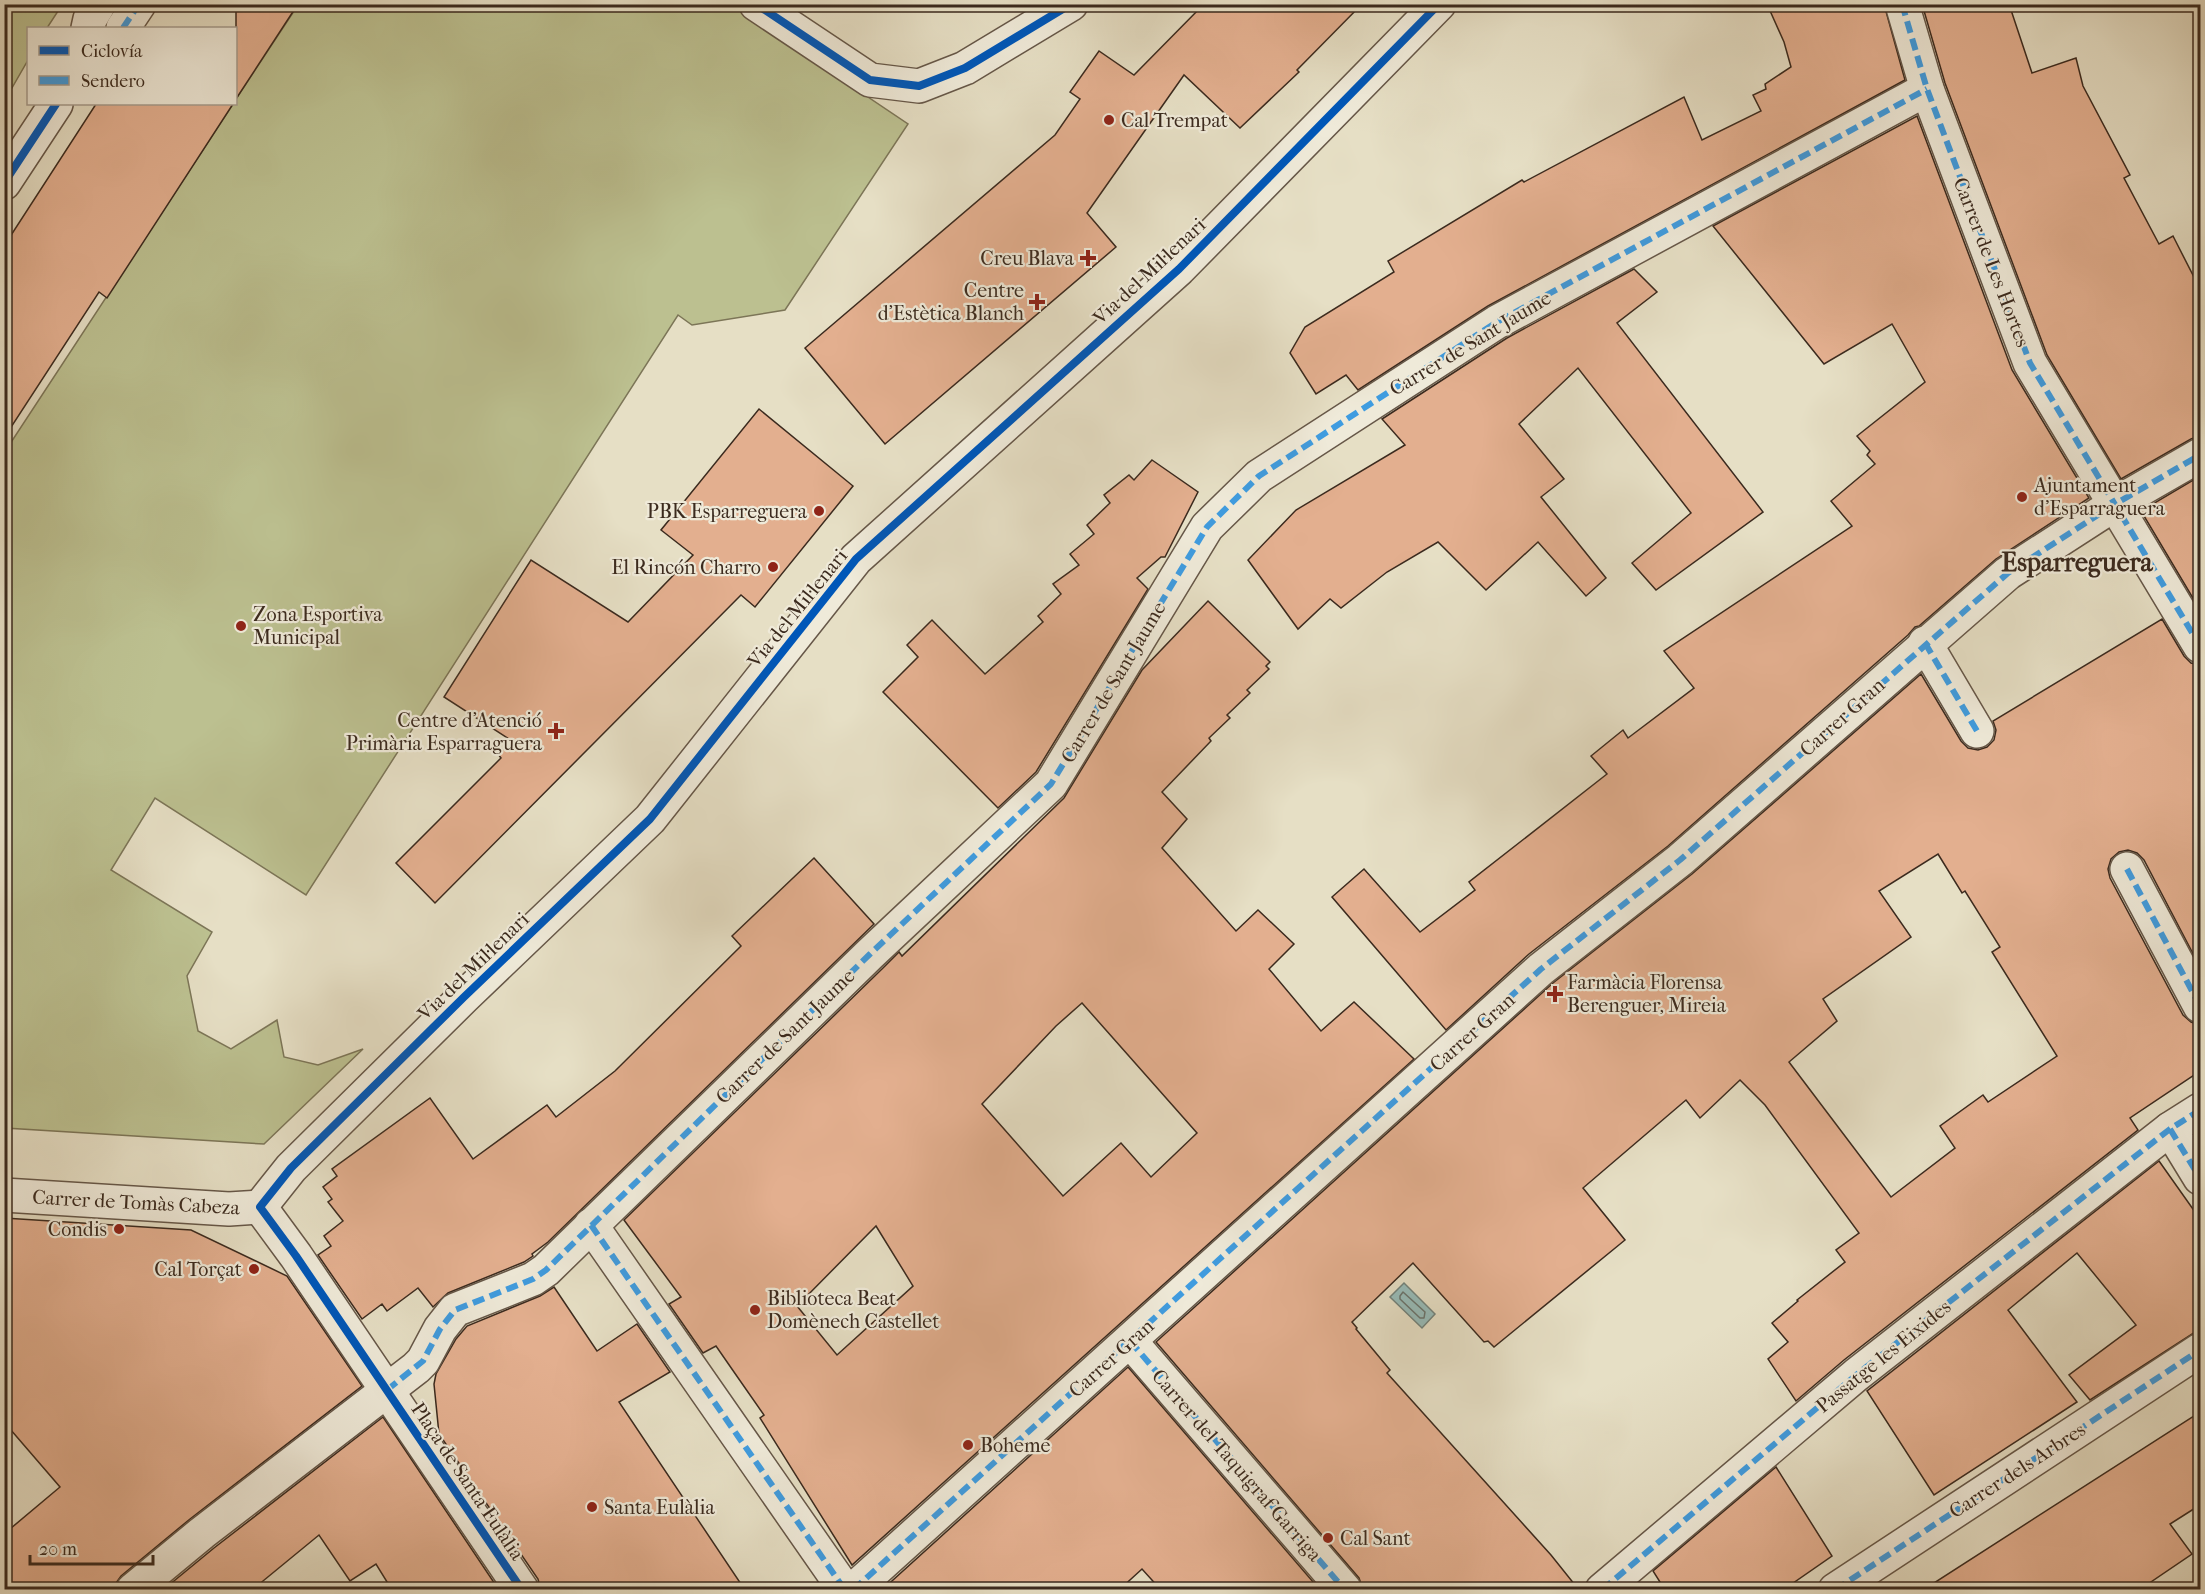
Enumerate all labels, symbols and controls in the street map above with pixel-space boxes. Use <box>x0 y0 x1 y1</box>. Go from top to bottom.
legend <box>27 27 237 105</box>
text: Ciclovía <box>81 41 143 62</box>
text: Sendero <box>81 71 145 92</box>
place label: Cal Trempat <box>1121 109 1228 132</box>
marker: Cal Trempat <box>1102 113 1116 127</box>
street label: Carrer de Les Hortes <box>1949 174 2034 350</box>
street label: Via del Mil·lenari <box>1088 213 1210 330</box>
place label: Creu Blava <box>980 247 1075 270</box>
marker: Creu Blava <box>1079 249 1097 267</box>
place label: Centre d'Estètica Blanch <box>878 279 1025 325</box>
street label: Carrer de Sant Jaume <box>1386 286 1555 401</box>
marker: Centre d'Estètica Blanch <box>1028 293 1046 311</box>
place label: Ajuntament d'Esparraguera <box>2033 474 2166 520</box>
marker: Ajuntament d'Esparraguera <box>2015 490 2029 504</box>
place label: PBK Esparreguera <box>647 500 808 523</box>
marker: PBK Esparreguera <box>812 504 826 518</box>
street label: Via del Mil·lenari <box>742 545 852 673</box>
district label: Esparreguera <box>2001 547 2154 578</box>
place label: El Rincón Charro <box>611 556 761 579</box>
marker: El Rincón Charro <box>766 560 780 574</box>
street label: Carrer de Sant Jaume <box>1056 597 1171 767</box>
place label: Zona Esportiva Municipal <box>253 603 383 649</box>
marker: Zona Esportiva Municipal <box>234 619 248 633</box>
street label: Carrer Gran <box>1795 673 1890 761</box>
place label: Centre d'Atenció Primària Esparraguera <box>346 709 543 755</box>
marker: Centre d'Atenció Primària Esparraguera <box>547 722 565 740</box>
street label: Via del Mil·lenari <box>412 908 534 1026</box>
street label: Carrer de Sant Jaume <box>711 964 860 1108</box>
place label: Farmàcia Florensa Berenguer, Mireia <box>1567 971 1727 1017</box>
marker: Farmàcia Florensa Berenguer, Mireia <box>1548 987 1562 1001</box>
street label: Carrer Gran <box>1425 988 1520 1076</box>
street label: Carrer de Tomàs Cabeza <box>32 1186 241 1219</box>
place label: Condis <box>48 1218 107 1241</box>
marker: Condis <box>112 1222 126 1236</box>
place label: Cal Torçat <box>154 1258 242 1281</box>
marker: Cal Torçat <box>247 1262 261 1276</box>
place label: Biblioteca Beat Domènech Castellet <box>767 1287 939 1333</box>
street label: Passatge les Eixides <box>1811 1295 1955 1418</box>
marker: Biblioteca Beat Domènech Castellet <box>748 1303 762 1317</box>
street label: Carrer Gran <box>1064 1314 1159 1402</box>
street label: Carrer del Taquigraf Garriga <box>1147 1365 1327 1567</box>
street label: Plaça de Santa Eulàlia <box>406 1398 529 1565</box>
street label: Carrer dels Arbres <box>1945 1418 2090 1523</box>
place label: Boheme <box>980 1434 1051 1457</box>
marker: Boheme <box>961 1438 975 1452</box>
place label: Santa Eulàlia <box>604 1496 715 1519</box>
marker: Santa Eulàlia <box>585 1500 599 1514</box>
place label: Cal Sant <box>1340 1527 1411 1550</box>
scale bar <box>30 1528 153 1566</box>
marker: Cal Sant <box>1321 1531 1335 1545</box>
text: 20 m <box>39 1539 77 1560</box>

